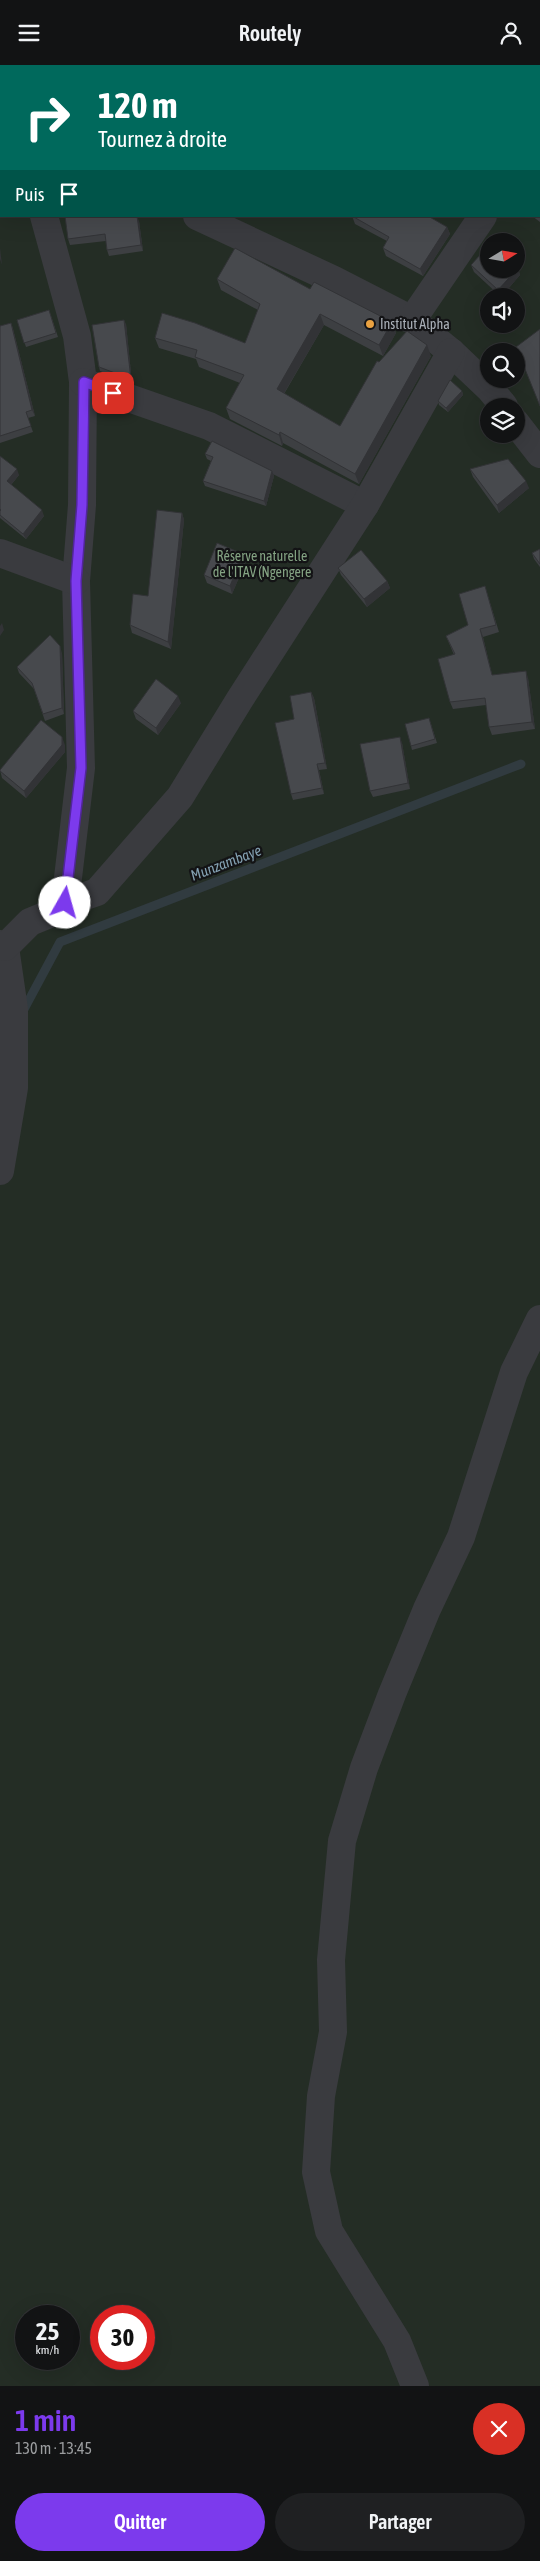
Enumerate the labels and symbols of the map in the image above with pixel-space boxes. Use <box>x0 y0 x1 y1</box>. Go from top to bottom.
north arrow <box>480 233 525 277</box>
place label: Institut Alpha <box>380 316 450 332</box>
marker: Institut Alpha <box>364 318 376 330</box>
pin <box>92 372 134 414</box>
park label: Réserve naturelle de l'ITAV (Ngengere <box>213 548 311 580</box>
water label: Munzambaye <box>188 841 264 884</box>
position arrow <box>38 876 90 928</box>
speed limit sign: 30 <box>90 2305 155 2370</box>

